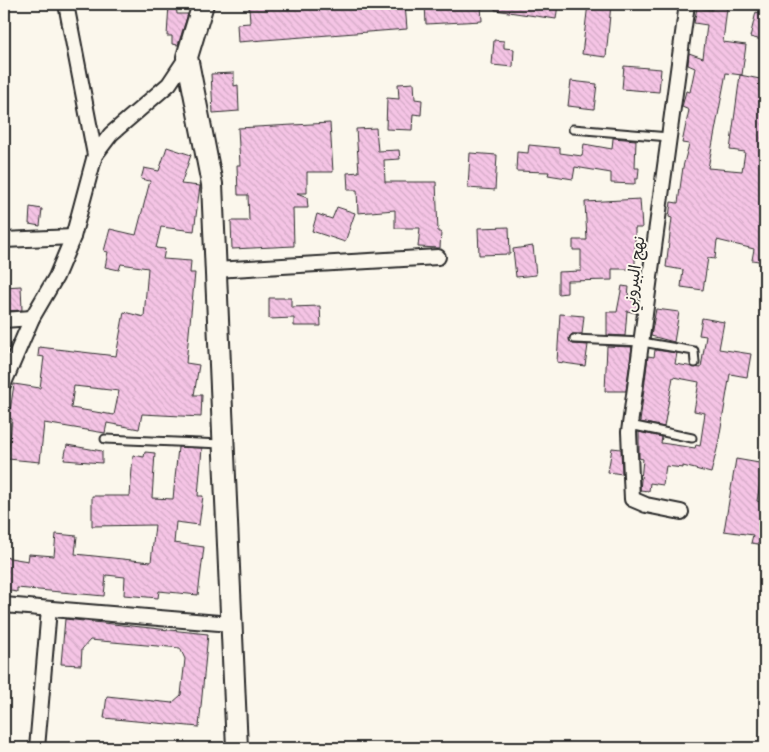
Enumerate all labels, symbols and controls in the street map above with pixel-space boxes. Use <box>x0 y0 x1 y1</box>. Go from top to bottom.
street label: نهج البيروني <box>617 235 654 314</box>

